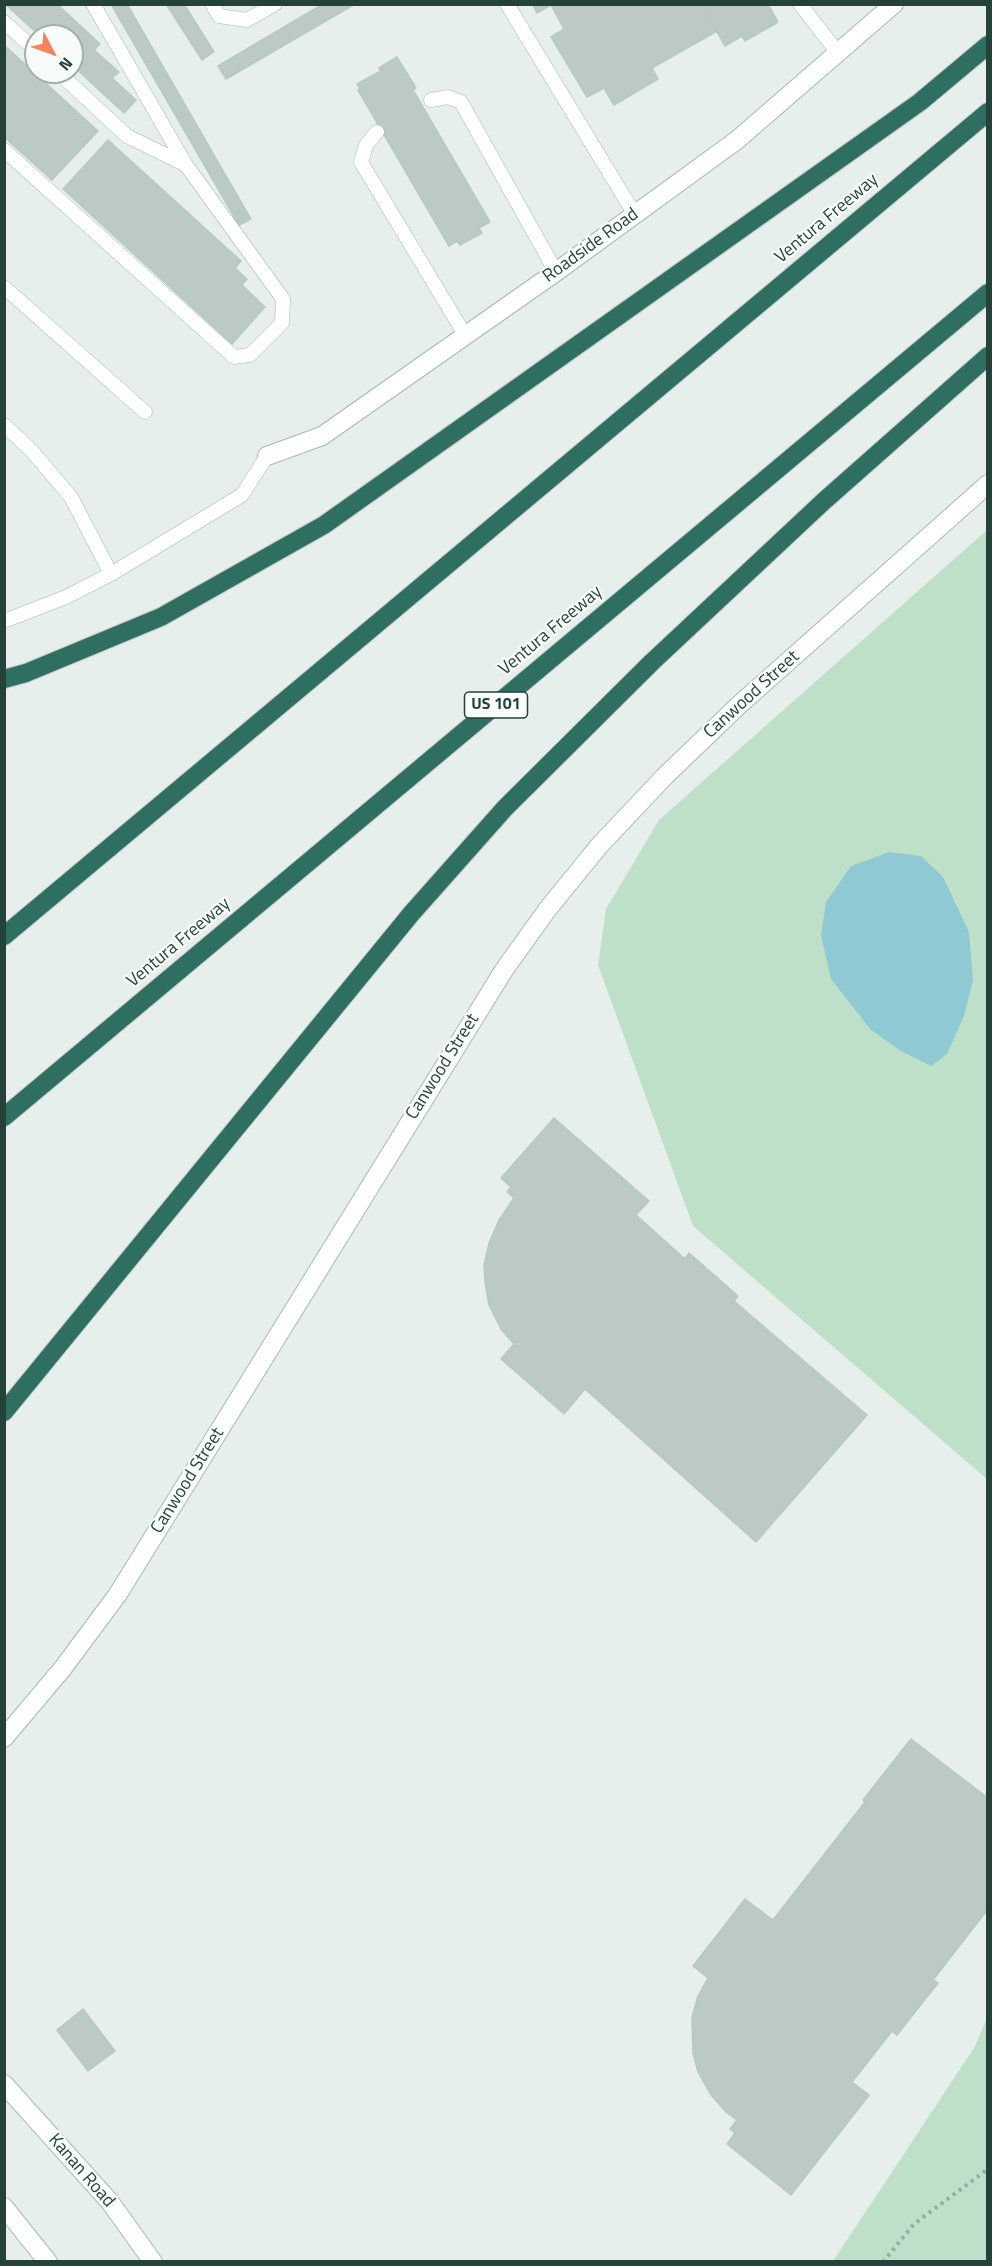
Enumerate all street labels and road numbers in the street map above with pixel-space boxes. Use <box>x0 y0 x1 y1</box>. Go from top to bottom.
street label: Ventura Freeway <box>771 170 883 268</box>
street label: Roadside Road <box>539 204 643 288</box>
street label: Ventura Freeway <box>495 582 607 680</box>
street label: Canwood Street <box>700 647 804 743</box>
road number: US 101 <box>464 692 528 718</box>
street label: Ventura Freeway <box>123 894 235 992</box>
street label: Canwood Street <box>402 1010 484 1124</box>
street label: Canwood Street <box>147 1424 229 1538</box>
street label: Kanan Road <box>43 2130 119 2212</box>

